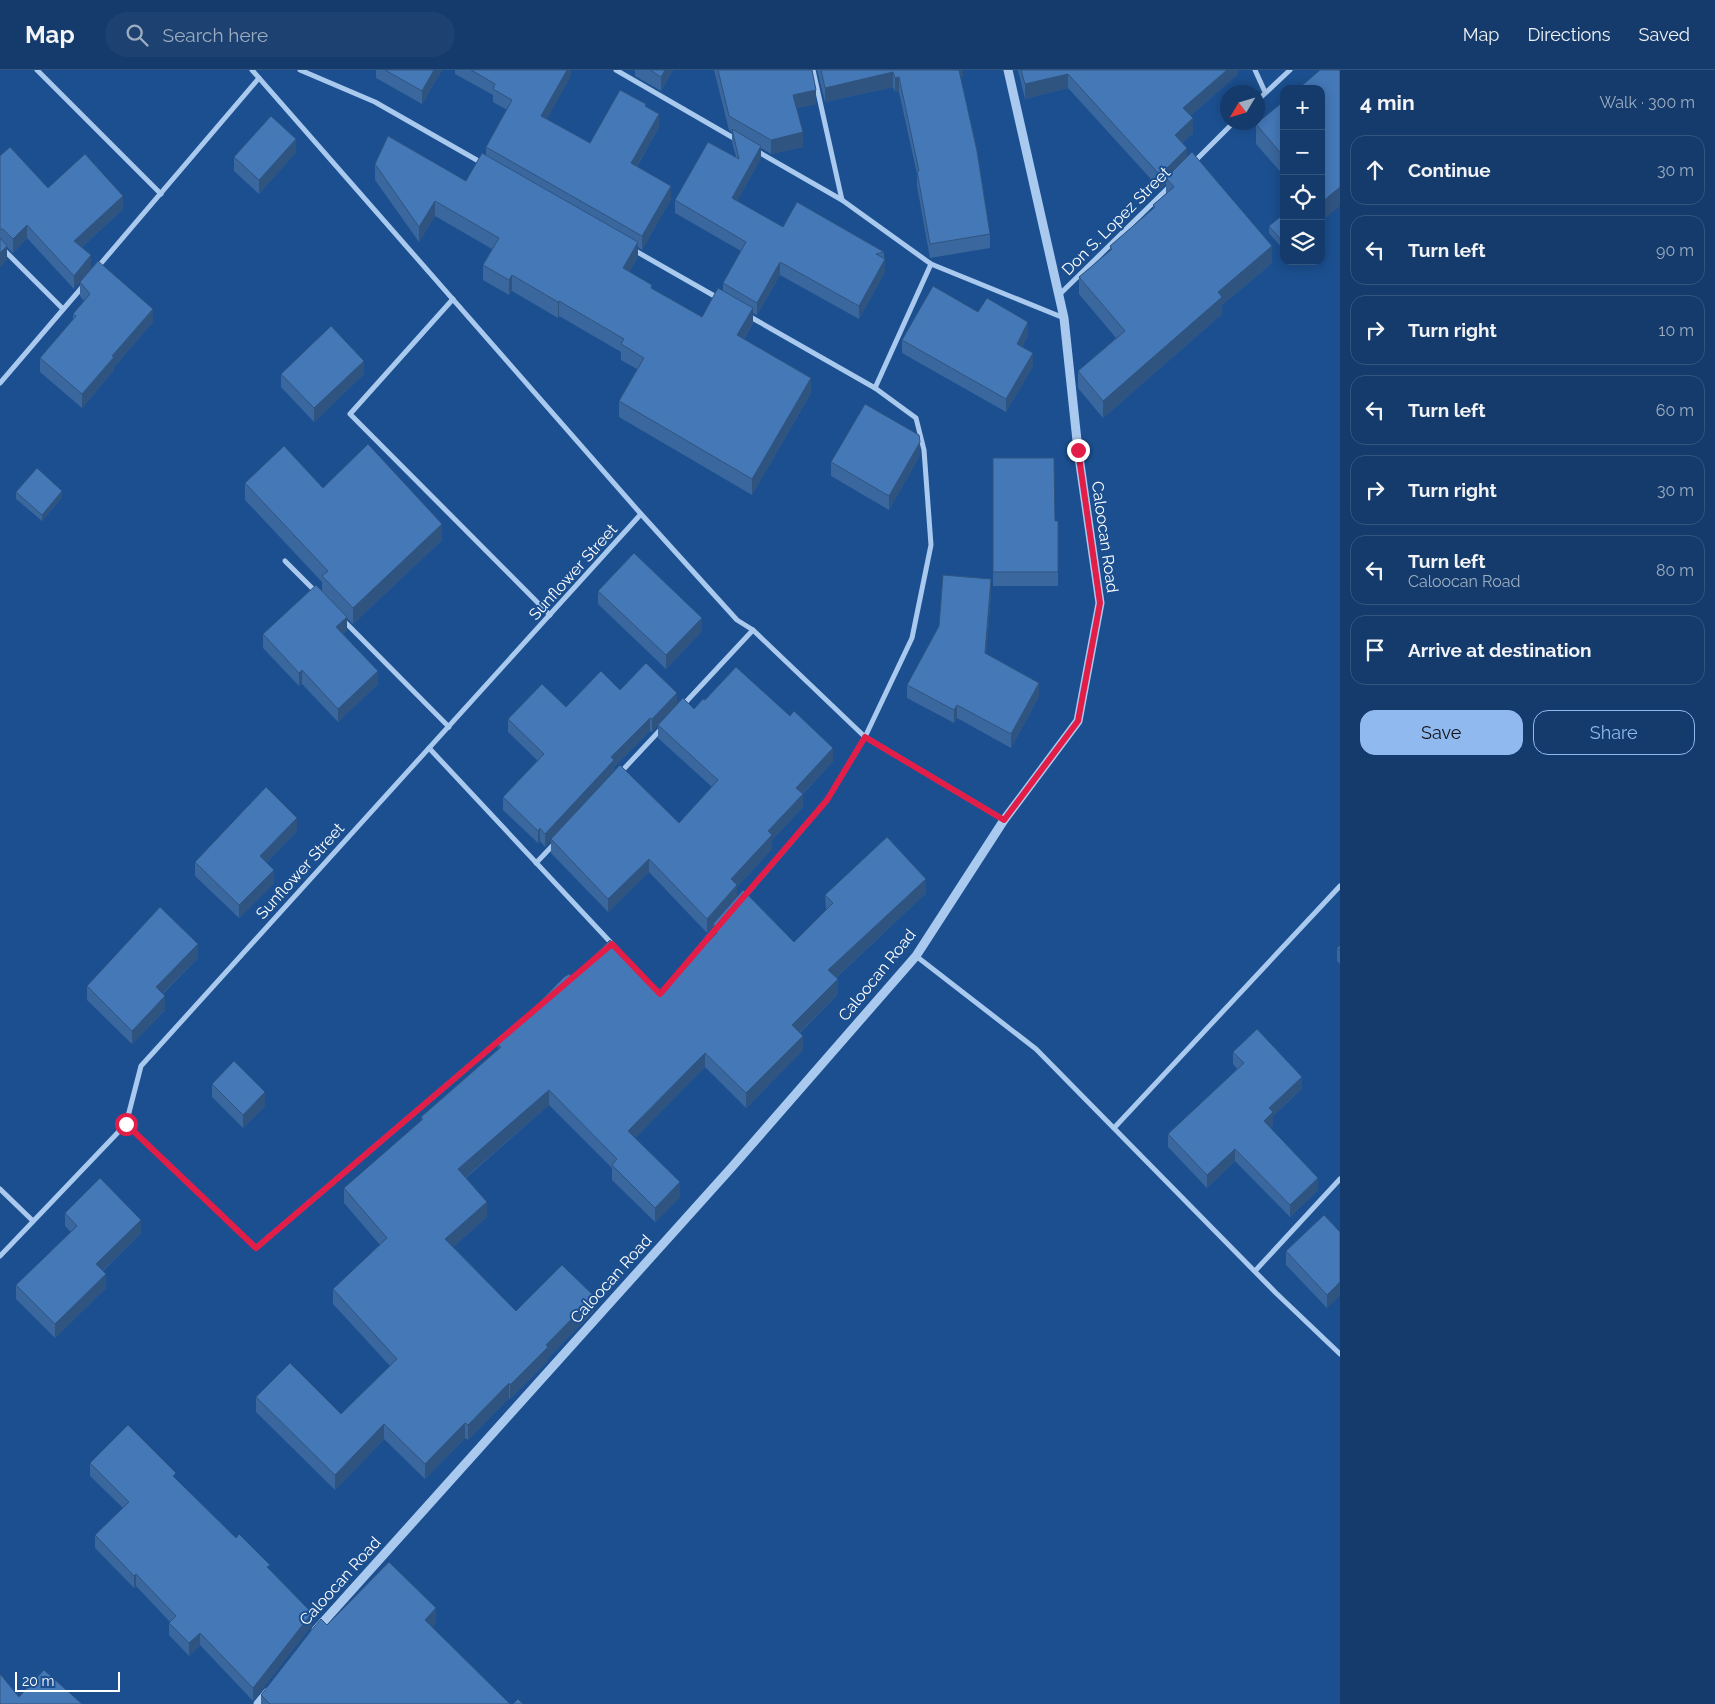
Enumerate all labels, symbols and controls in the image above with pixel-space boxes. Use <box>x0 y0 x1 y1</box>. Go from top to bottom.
search box <box>105 12 455 57</box>
text: Map <box>25 20 75 49</box>
icon: search <box>123 21 151 49</box>
text: Search here <box>163 24 268 46</box>
text: Map <box>1463 24 1499 45</box>
text: Directions <box>1527 24 1611 45</box>
text: Saved <box>1639 24 1690 45</box>
north arrow <box>1220 85 1265 130</box>
map controls <box>1280 85 1325 265</box>
button: + <box>1280 85 1325 130</box>
text: 4 min <box>1360 90 1415 115</box>
text: Walk · 300 m <box>1599 93 1695 112</box>
button: − <box>1280 130 1325 175</box>
icon: ahead <box>1361 156 1389 184</box>
text: Continue <box>1408 159 1491 181</box>
text: 30 m <box>1657 161 1694 180</box>
street label: Don S. Lopez Street <box>1058 162 1175 279</box>
button: locate <box>1280 175 1325 220</box>
button: layers <box>1280 220 1325 265</box>
icon: left <box>1361 236 1389 264</box>
text: Turn left <box>1408 239 1485 261</box>
text: 90 m <box>1656 241 1694 260</box>
icon: right <box>1361 316 1389 344</box>
text: Turn right <box>1408 319 1497 341</box>
text: 10 m <box>1659 321 1694 340</box>
icon: left <box>1361 396 1389 424</box>
text: Turn left <box>1408 399 1485 421</box>
text: 60 m <box>1656 401 1694 420</box>
route end <box>1067 439 1090 462</box>
icon: right <box>1361 476 1389 504</box>
text: Turn right <box>1408 479 1497 501</box>
street label: Caloocan Road <box>1088 480 1122 594</box>
text: 30 m <box>1657 481 1694 500</box>
street label: Sunflower Street <box>525 520 622 624</box>
text: Turn left <box>1408 550 1485 572</box>
icon: left <box>1361 556 1389 584</box>
text: 80 m <box>1656 561 1694 580</box>
text: Caloocan Road <box>1408 572 1520 591</box>
icon: arrive <box>1361 636 1389 664</box>
text: Arrive at destination <box>1408 639 1592 661</box>
button: Save <box>1360 710 1523 755</box>
button: Share <box>1533 710 1695 755</box>
street label: Sunflower Street <box>252 819 349 923</box>
street label: Caloocan Road <box>834 925 920 1025</box>
route start <box>115 1113 138 1136</box>
street label: Caloocan Road <box>566 1231 656 1327</box>
street label: Caloocan Road <box>295 1533 385 1629</box>
scale bar <box>15 1669 120 1692</box>
text: 20 m <box>22 1673 54 1689</box>

